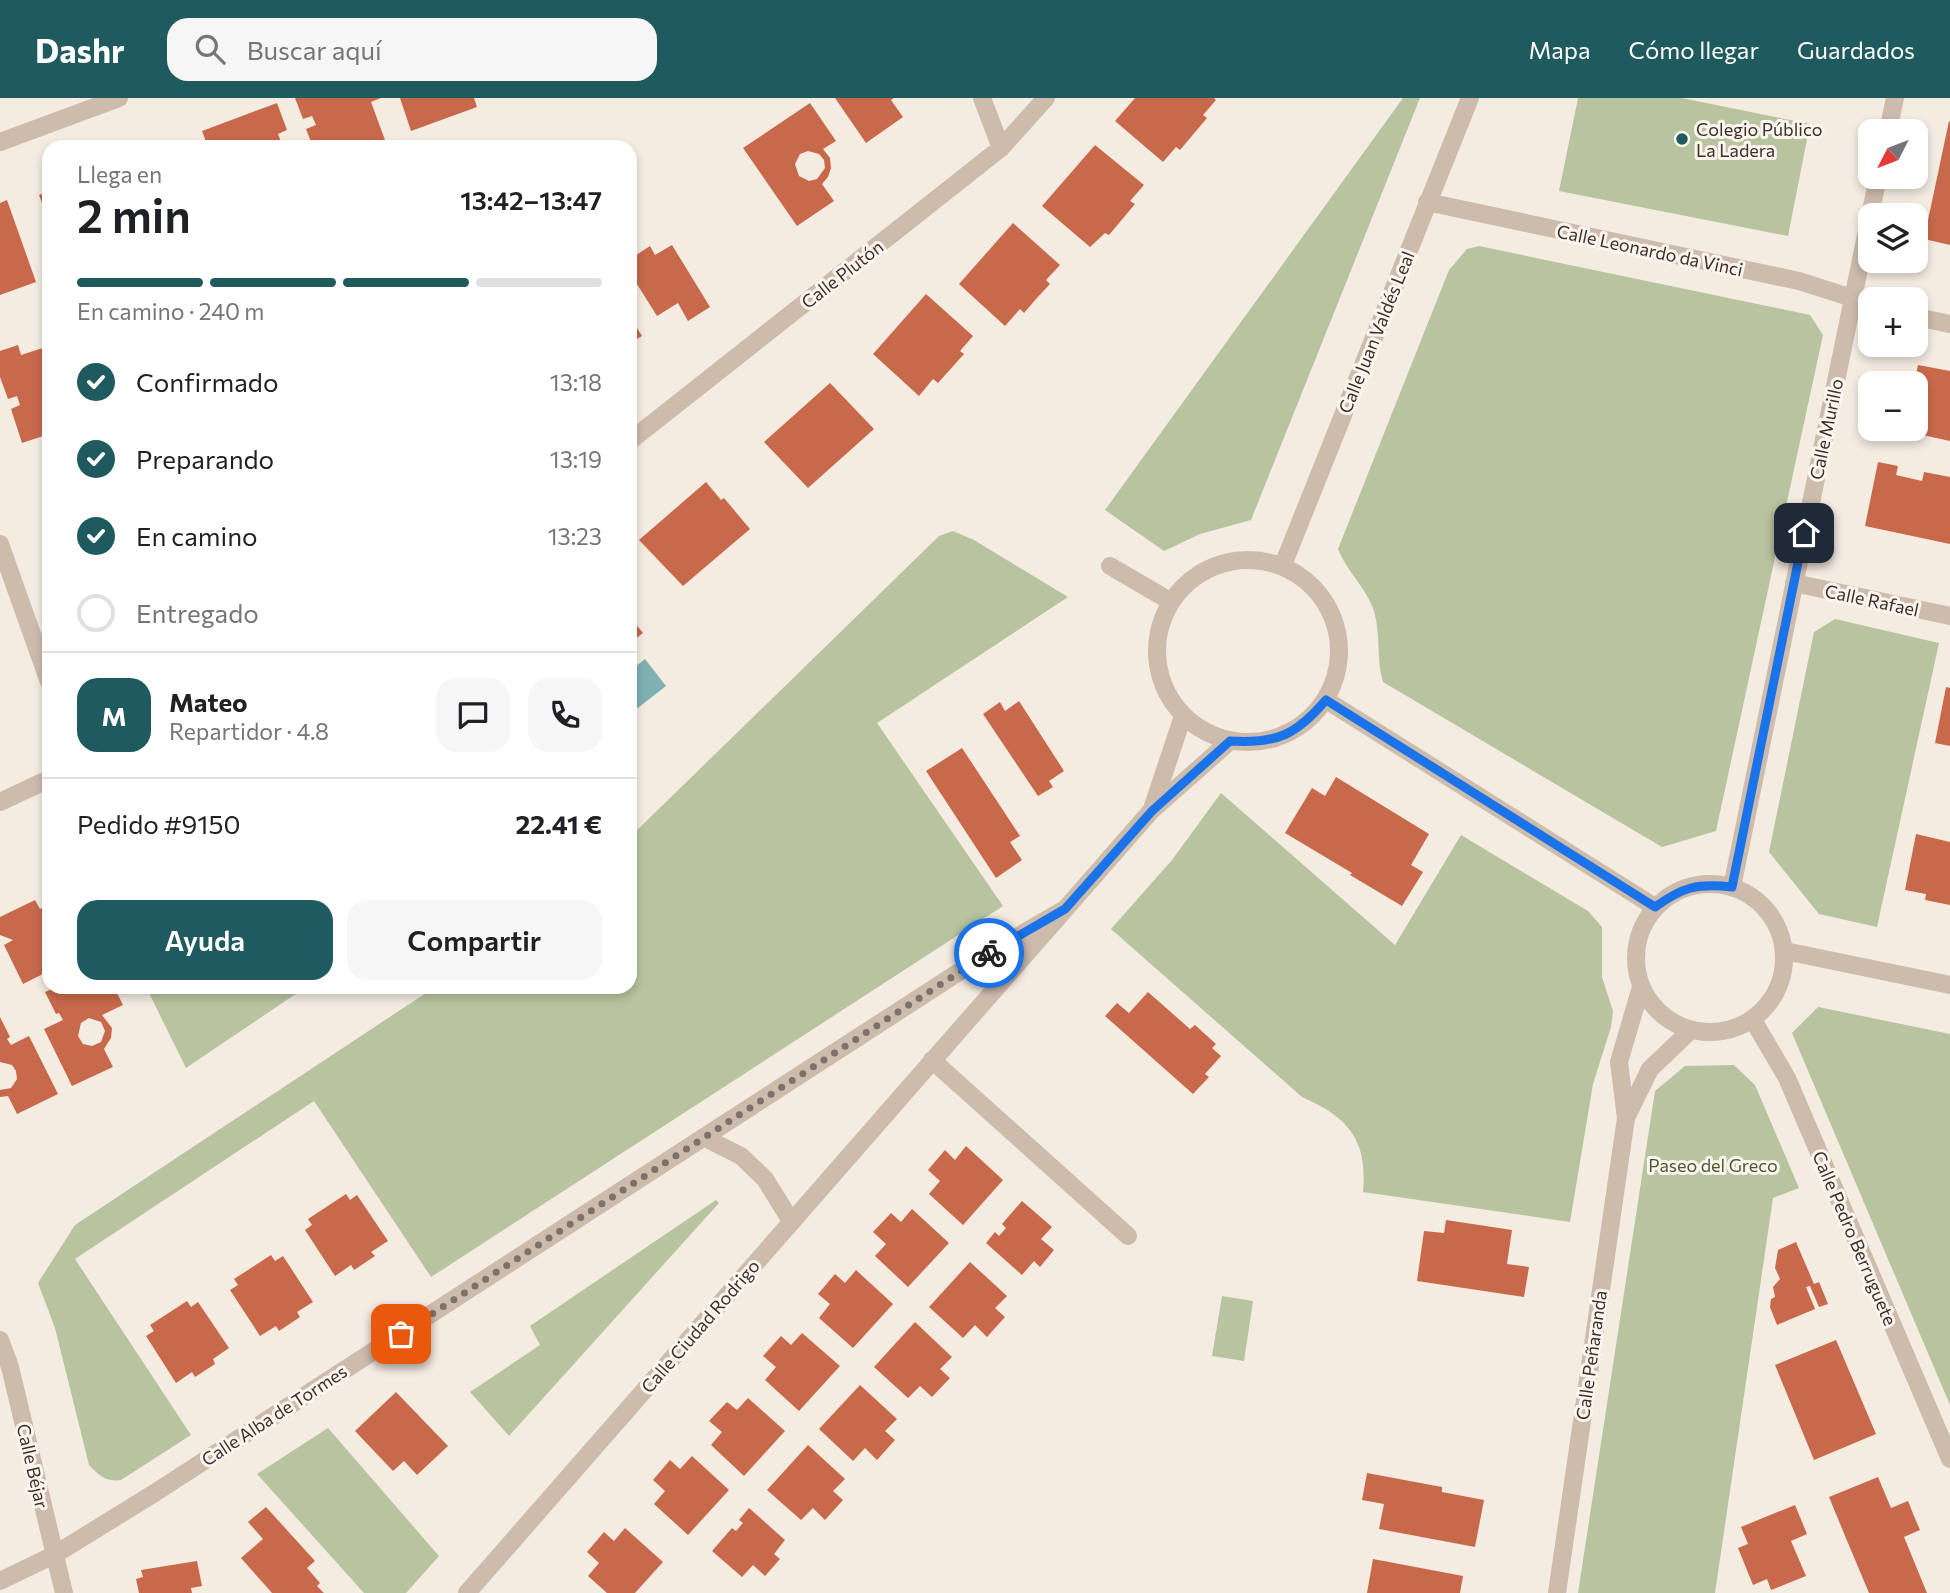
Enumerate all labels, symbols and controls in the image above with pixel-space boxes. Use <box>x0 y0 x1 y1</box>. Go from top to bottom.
search box <box>167 18 657 81</box>
text: Dashr <box>35 29 125 70</box>
icon: search <box>191 30 229 68</box>
text: Buscar aquí <box>247 34 382 65</box>
text: Mapa <box>1528 35 1591 64</box>
text: Cómo llegar <box>1629 35 1759 64</box>
text: Guardados <box>1797 35 1915 64</box>
place label: Colegio Público La Ladera <box>1696 118 1823 161</box>
north arrow <box>1858 119 1928 189</box>
map controls <box>1858 119 1928 441</box>
marker: Colegio Público La Ladera <box>1674 131 1690 147</box>
text: Llega en <box>77 160 162 188</box>
text: 13:42–13:47 <box>460 184 602 215</box>
text: 2 min <box>77 186 191 242</box>
button: layers <box>1858 203 1928 273</box>
street label: Calle Leonardo da Vinci <box>1555 220 1745 280</box>
street label: Calle Plutón <box>797 235 887 313</box>
street label: Calle Juan Valdés Leal <box>1333 248 1419 416</box>
button: + <box>1858 287 1928 357</box>
text: En camino · 240 m <box>77 297 264 325</box>
icon: check <box>77 363 115 401</box>
text: Confirmado <box>136 366 278 397</box>
text: 13:18 <box>550 368 602 396</box>
button: − <box>1858 371 1928 441</box>
street label: Calle Murillo <box>1805 376 1847 482</box>
icon: check <box>77 440 115 478</box>
text: Preparando <box>136 443 274 474</box>
text: 13:19 <box>550 445 602 473</box>
pin <box>1774 503 1834 563</box>
icon: home <box>1785 514 1823 552</box>
icon: check <box>77 517 115 555</box>
text: En camino <box>136 520 258 551</box>
text: 13:23 <box>548 522 602 550</box>
street label: Calle Rafael <box>1823 579 1921 621</box>
text: Entregado <box>136 597 259 628</box>
button: chat <box>436 678 510 752</box>
button: phone <box>528 678 602 752</box>
text: Mateo <box>169 686 248 717</box>
text: M <box>101 700 127 731</box>
text: Repartidor · 4.8 <box>169 717 329 745</box>
text: Pedido #9150 <box>77 808 240 839</box>
text: 22.41 € <box>516 808 602 839</box>
button: Ayuda <box>77 900 333 980</box>
button: Compartir <box>347 900 602 980</box>
courier <box>954 918 1024 988</box>
icon: bike <box>970 934 1008 972</box>
street label: Calle Pedro Berruguete <box>1808 1148 1902 1328</box>
park label: Paseo del Greco <box>1648 1154 1778 1176</box>
street label: Calle Ciudad Rodrigo <box>636 1255 764 1397</box>
street label: Calle Peñaranda <box>1571 1289 1611 1421</box>
pin <box>371 1304 431 1364</box>
icon: bag <box>382 1315 420 1353</box>
street label: Calle Alba de Tormes <box>197 1360 351 1470</box>
street label: Calle Béjar <box>13 1422 53 1510</box>

